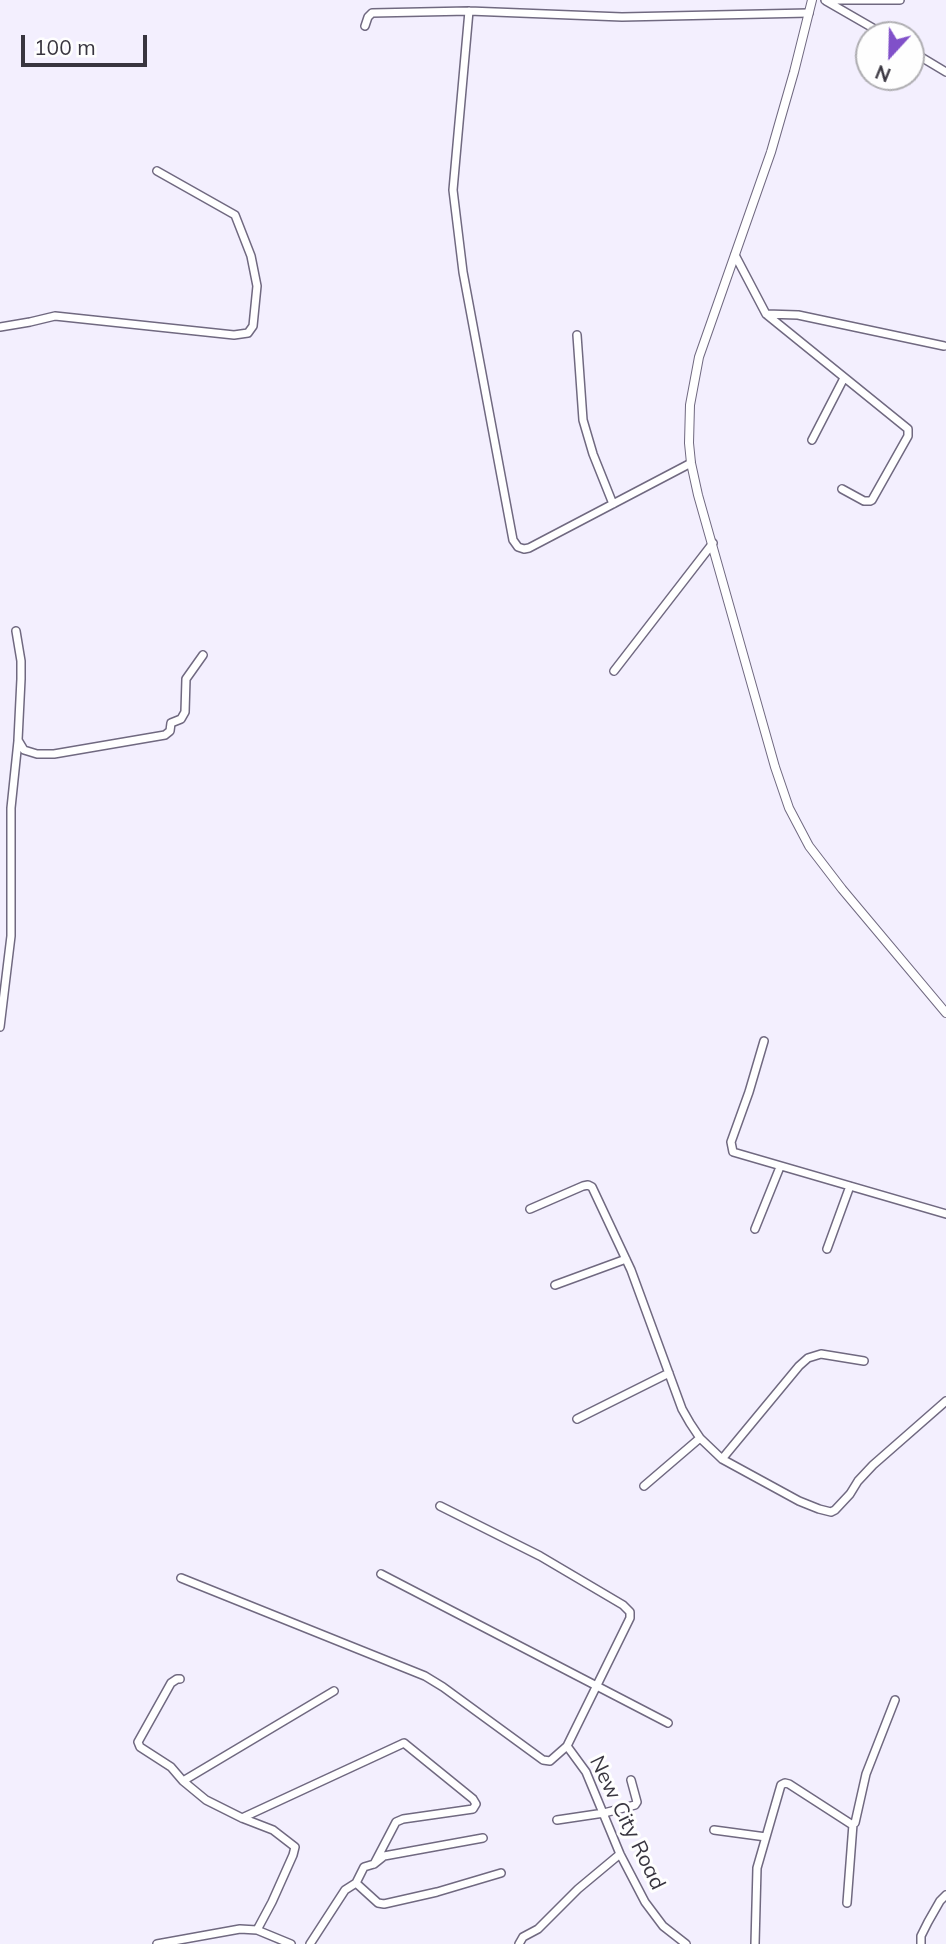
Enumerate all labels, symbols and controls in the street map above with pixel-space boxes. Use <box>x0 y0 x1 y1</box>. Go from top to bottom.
scale bar <box>24 21 150 65</box>
north arrow <box>855 21 925 91</box>
text: 100 m <box>34 34 96 60</box>
text: N <box>872 60 894 87</box>
street label: New City Road <box>584 1752 670 1894</box>

